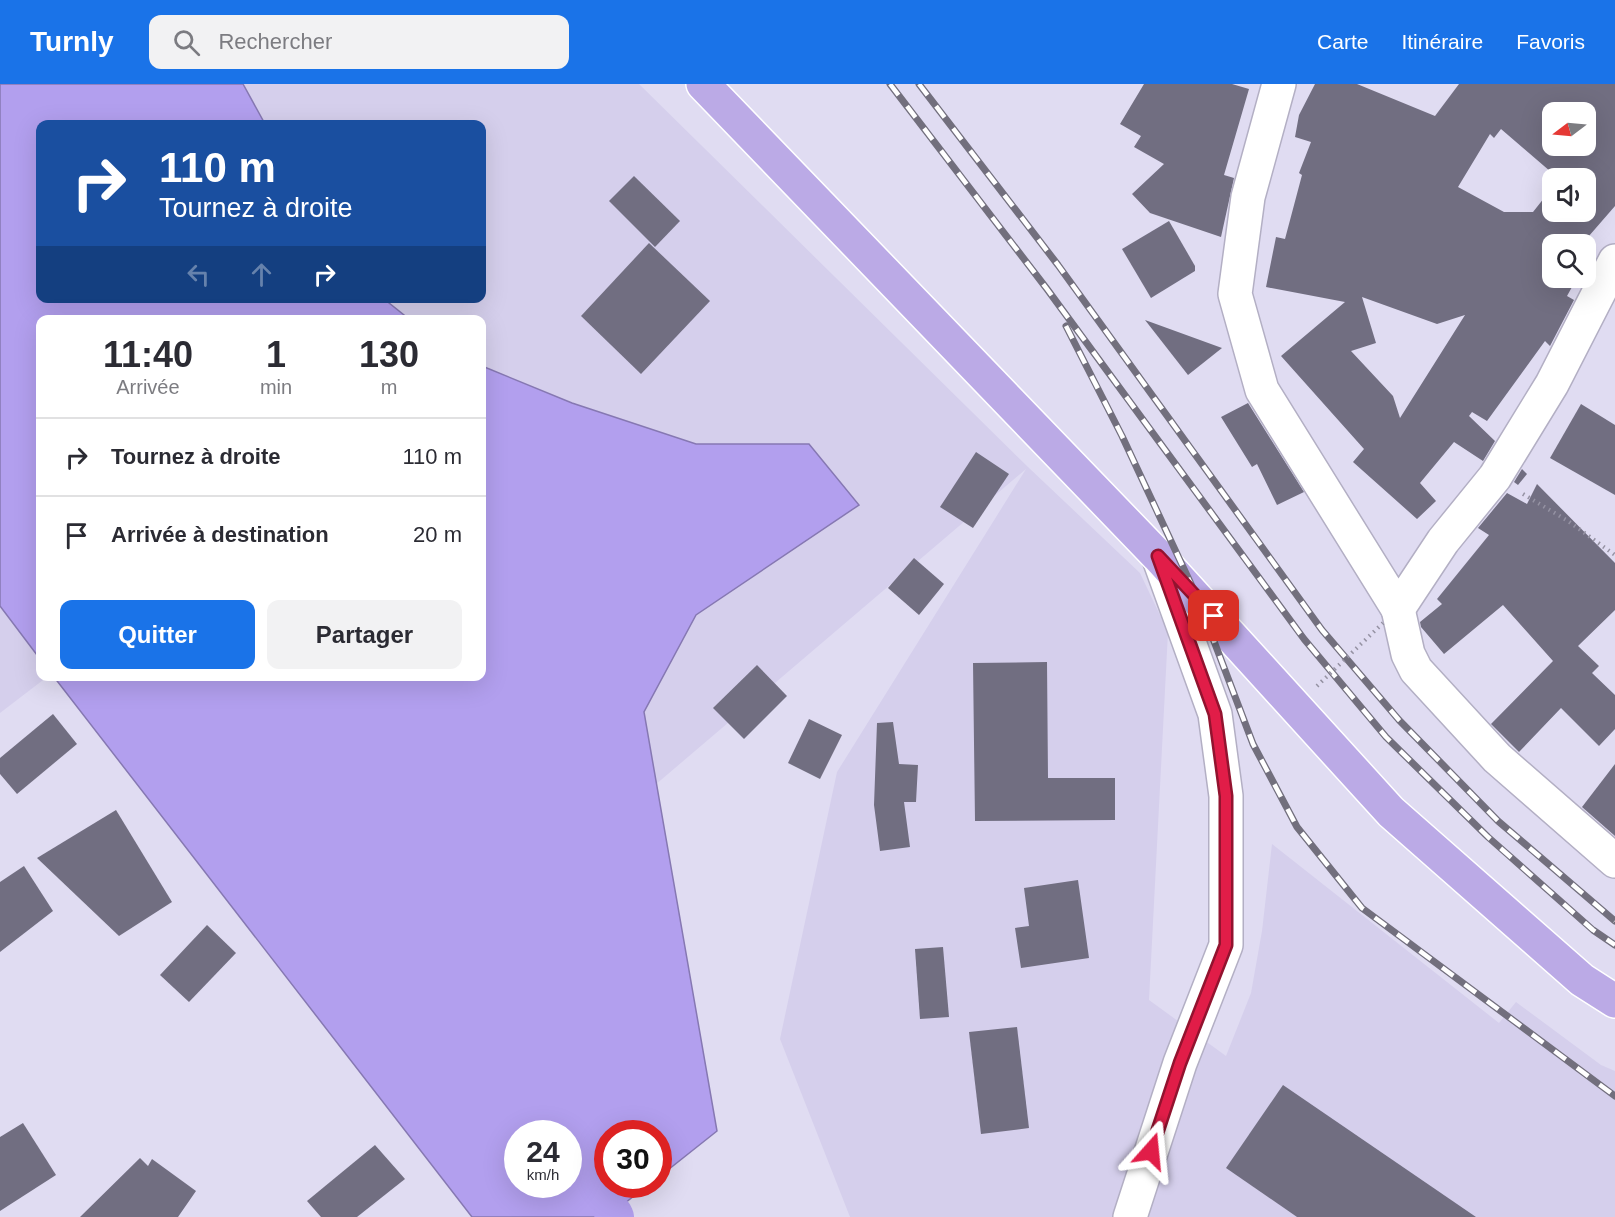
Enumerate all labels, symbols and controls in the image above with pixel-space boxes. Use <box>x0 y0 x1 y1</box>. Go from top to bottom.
search box <box>149 15 569 69</box>
text: Turnly <box>30 26 113 57</box>
icon: search <box>170 26 203 59</box>
text: Rechercher <box>218 29 332 54</box>
text: Carte <box>1317 30 1368 53</box>
text: Itinéraire <box>1401 30 1483 53</box>
text: Favoris <box>1516 30 1585 53</box>
north arrow <box>1542 102 1596 156</box>
map controls <box>1542 102 1596 288</box>
icon: right <box>60 144 138 222</box>
text: 110 m <box>159 144 276 191</box>
button: sound <box>1542 168 1596 222</box>
text: Tournez à droite <box>159 193 353 223</box>
button: search <box>1542 234 1596 288</box>
icon: left <box>182 258 215 291</box>
icon: ahead <box>245 258 278 291</box>
icon: right <box>308 258 341 291</box>
text: 11:40 <box>103 334 193 375</box>
text: 1 <box>266 334 286 375</box>
text: 130 <box>359 334 419 375</box>
text: Arrivée <box>116 376 180 398</box>
text: min <box>260 376 292 398</box>
text: m <box>381 376 397 398</box>
icon: right <box>60 441 93 474</box>
text: Tournez à droite <box>111 444 281 469</box>
text: 110 m <box>402 444 462 469</box>
icon: arrive <box>60 519 93 552</box>
text: Arrivée à destination <box>111 522 329 547</box>
text: 20 m <box>413 522 462 547</box>
pin <box>1188 590 1239 641</box>
icon: arrive <box>1197 599 1230 632</box>
button: Quitter <box>60 600 255 669</box>
button: Partager <box>267 600 462 669</box>
position arrow <box>1119 1119 1183 1183</box>
speed limit sign: 30 <box>594 1120 672 1198</box>
text: 24 <box>526 1135 560 1168</box>
text: km/h <box>527 1166 559 1183</box>

